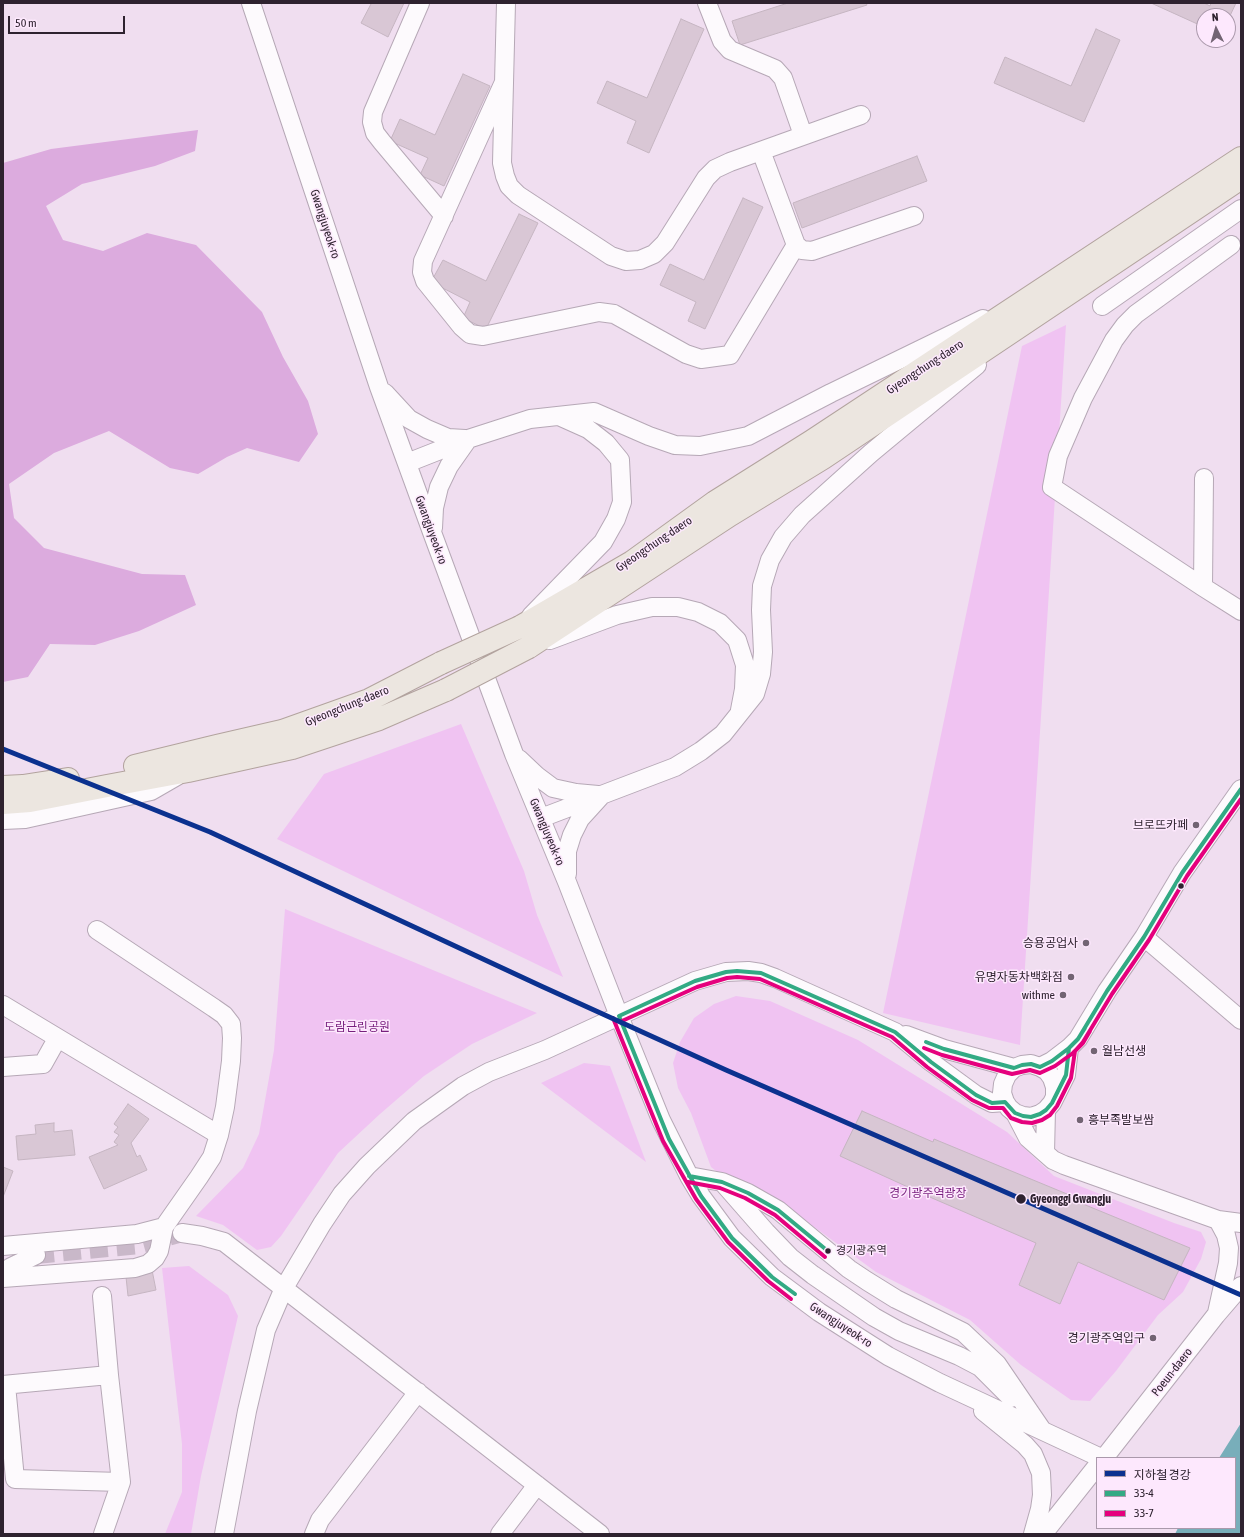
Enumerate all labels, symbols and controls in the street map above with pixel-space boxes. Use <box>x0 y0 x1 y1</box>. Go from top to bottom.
scale bar <box>10 8 127 34</box>
north arrow <box>1196 8 1236 48</box>
text: N <box>1211 11 1219 23</box>
text: 50 m <box>15 16 37 30</box>
street label: Gwangjuyeok-ro <box>307 188 343 260</box>
street label: Gyeongchung-daero <box>884 337 966 397</box>
street label: Gwangjuyeok-ro <box>412 494 450 566</box>
street label: Gyeongchung-daero <box>613 513 695 575</box>
street label: Gyeongchung-daero <box>303 683 391 729</box>
street label: Gwangjuyeok-ro <box>526 796 568 868</box>
place label: 브로뜨카페 <box>1133 818 1188 832</box>
marker: 브로뜨카페 <box>1191 820 1201 830</box>
unlabelled marker <box>1176 881 1186 891</box>
place label: 승용공업사 <box>1023 936 1078 950</box>
marker: 승용공업사 <box>1081 938 1091 948</box>
place label: 유명자동차백화점 <box>975 970 1063 984</box>
marker: 유명자동차백화점 <box>1066 972 1076 982</box>
place label: withme <box>1022 988 1055 1002</box>
marker: withme <box>1058 990 1068 1000</box>
park label: 도람근린공원 <box>324 1020 390 1034</box>
place label: 월남선생 <box>1102 1044 1146 1058</box>
marker: 월남선생 <box>1089 1046 1099 1056</box>
place label: 흥부족발보쌈 <box>1088 1113 1154 1127</box>
marker: 흥부족발보쌈 <box>1075 1115 1085 1125</box>
park label: 경기광주역광장 <box>889 1186 967 1200</box>
marker: Gyeonggi Gwangju <box>1014 1192 1028 1206</box>
place label: Gyeonggi Gwangju <box>1030 1192 1111 1206</box>
place label: 경기광주역 <box>836 1244 887 1258</box>
marker: 경기광주역 <box>823 1246 833 1256</box>
street label: Gwangjuyeok-ro <box>807 1299 875 1351</box>
place label: 경기광주역입구 <box>1068 1331 1145 1345</box>
marker: 경기광주역입구 <box>1148 1333 1158 1343</box>
street label: Poeun-daero <box>1149 1345 1195 1399</box>
legend <box>1096 1457 1236 1529</box>
text: 지하철 경강 <box>1134 1468 1191 1482</box>
text: 33-4 <box>1134 1486 1154 1500</box>
text: 33-7 <box>1134 1506 1154 1520</box>

